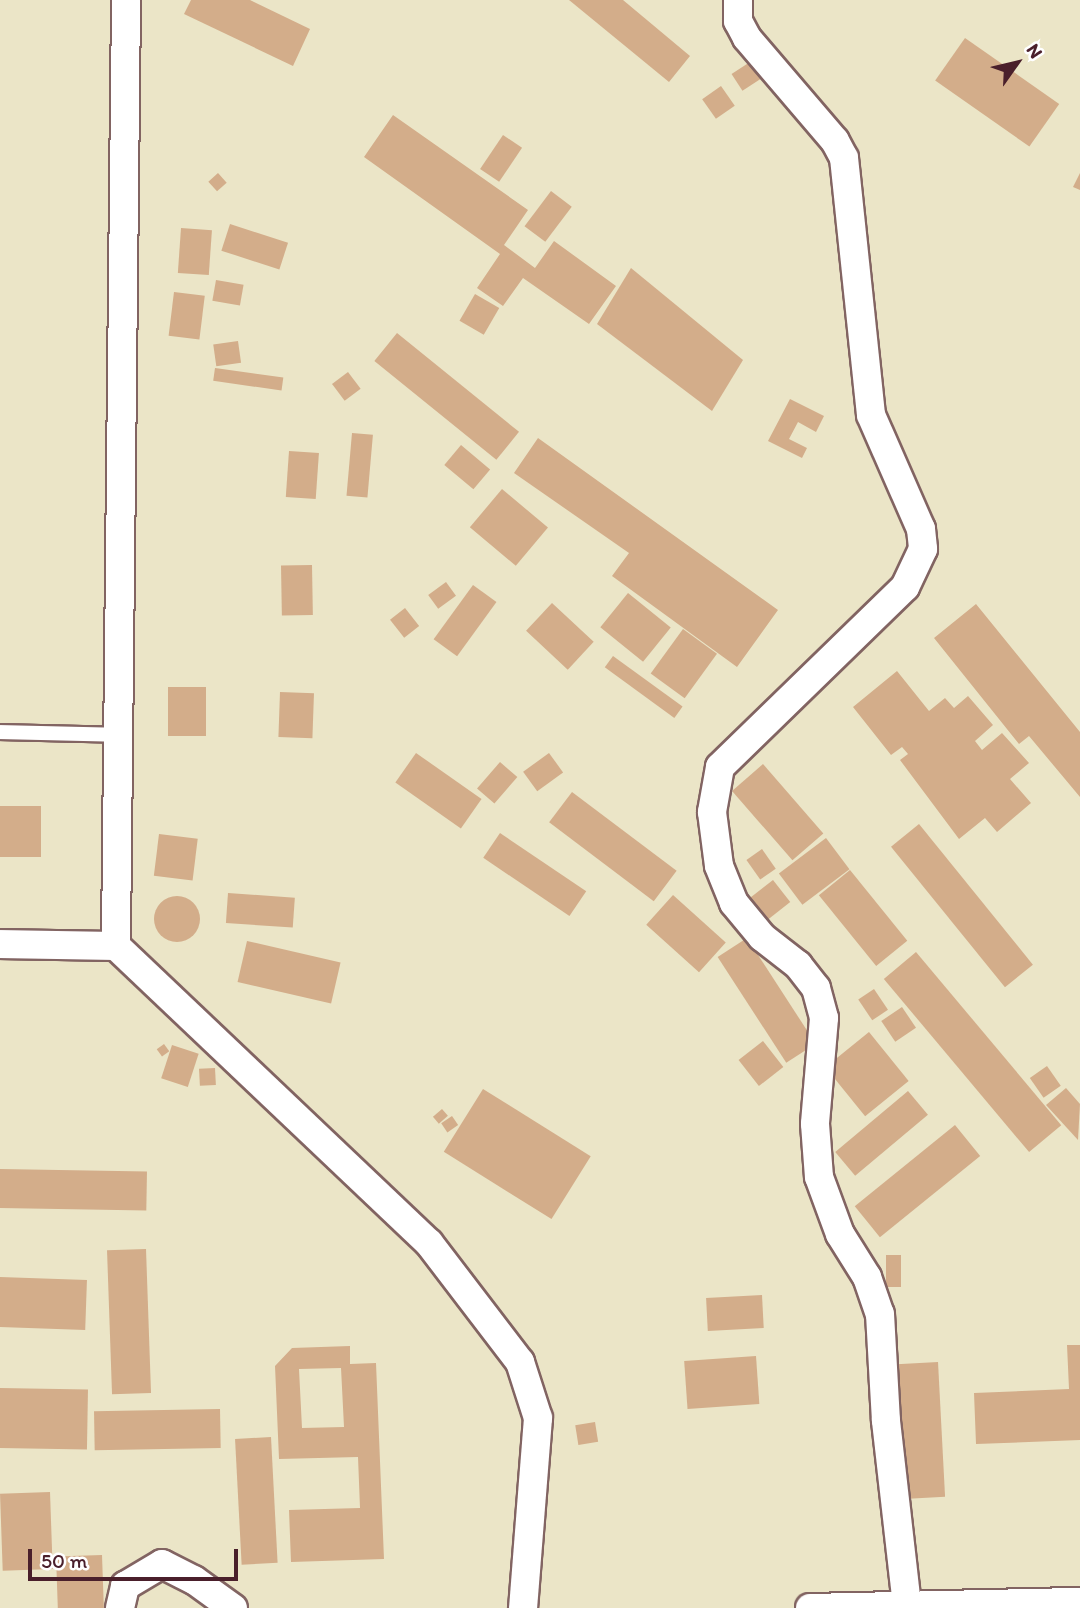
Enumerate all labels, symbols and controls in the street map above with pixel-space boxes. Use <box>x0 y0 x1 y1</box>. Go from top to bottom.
north arrow <box>982 28 1052 98</box>
text: N <box>1022 39 1048 63</box>
scale bar <box>32 1534 242 1578</box>
text: 50 m <box>41 1548 87 1573</box>

